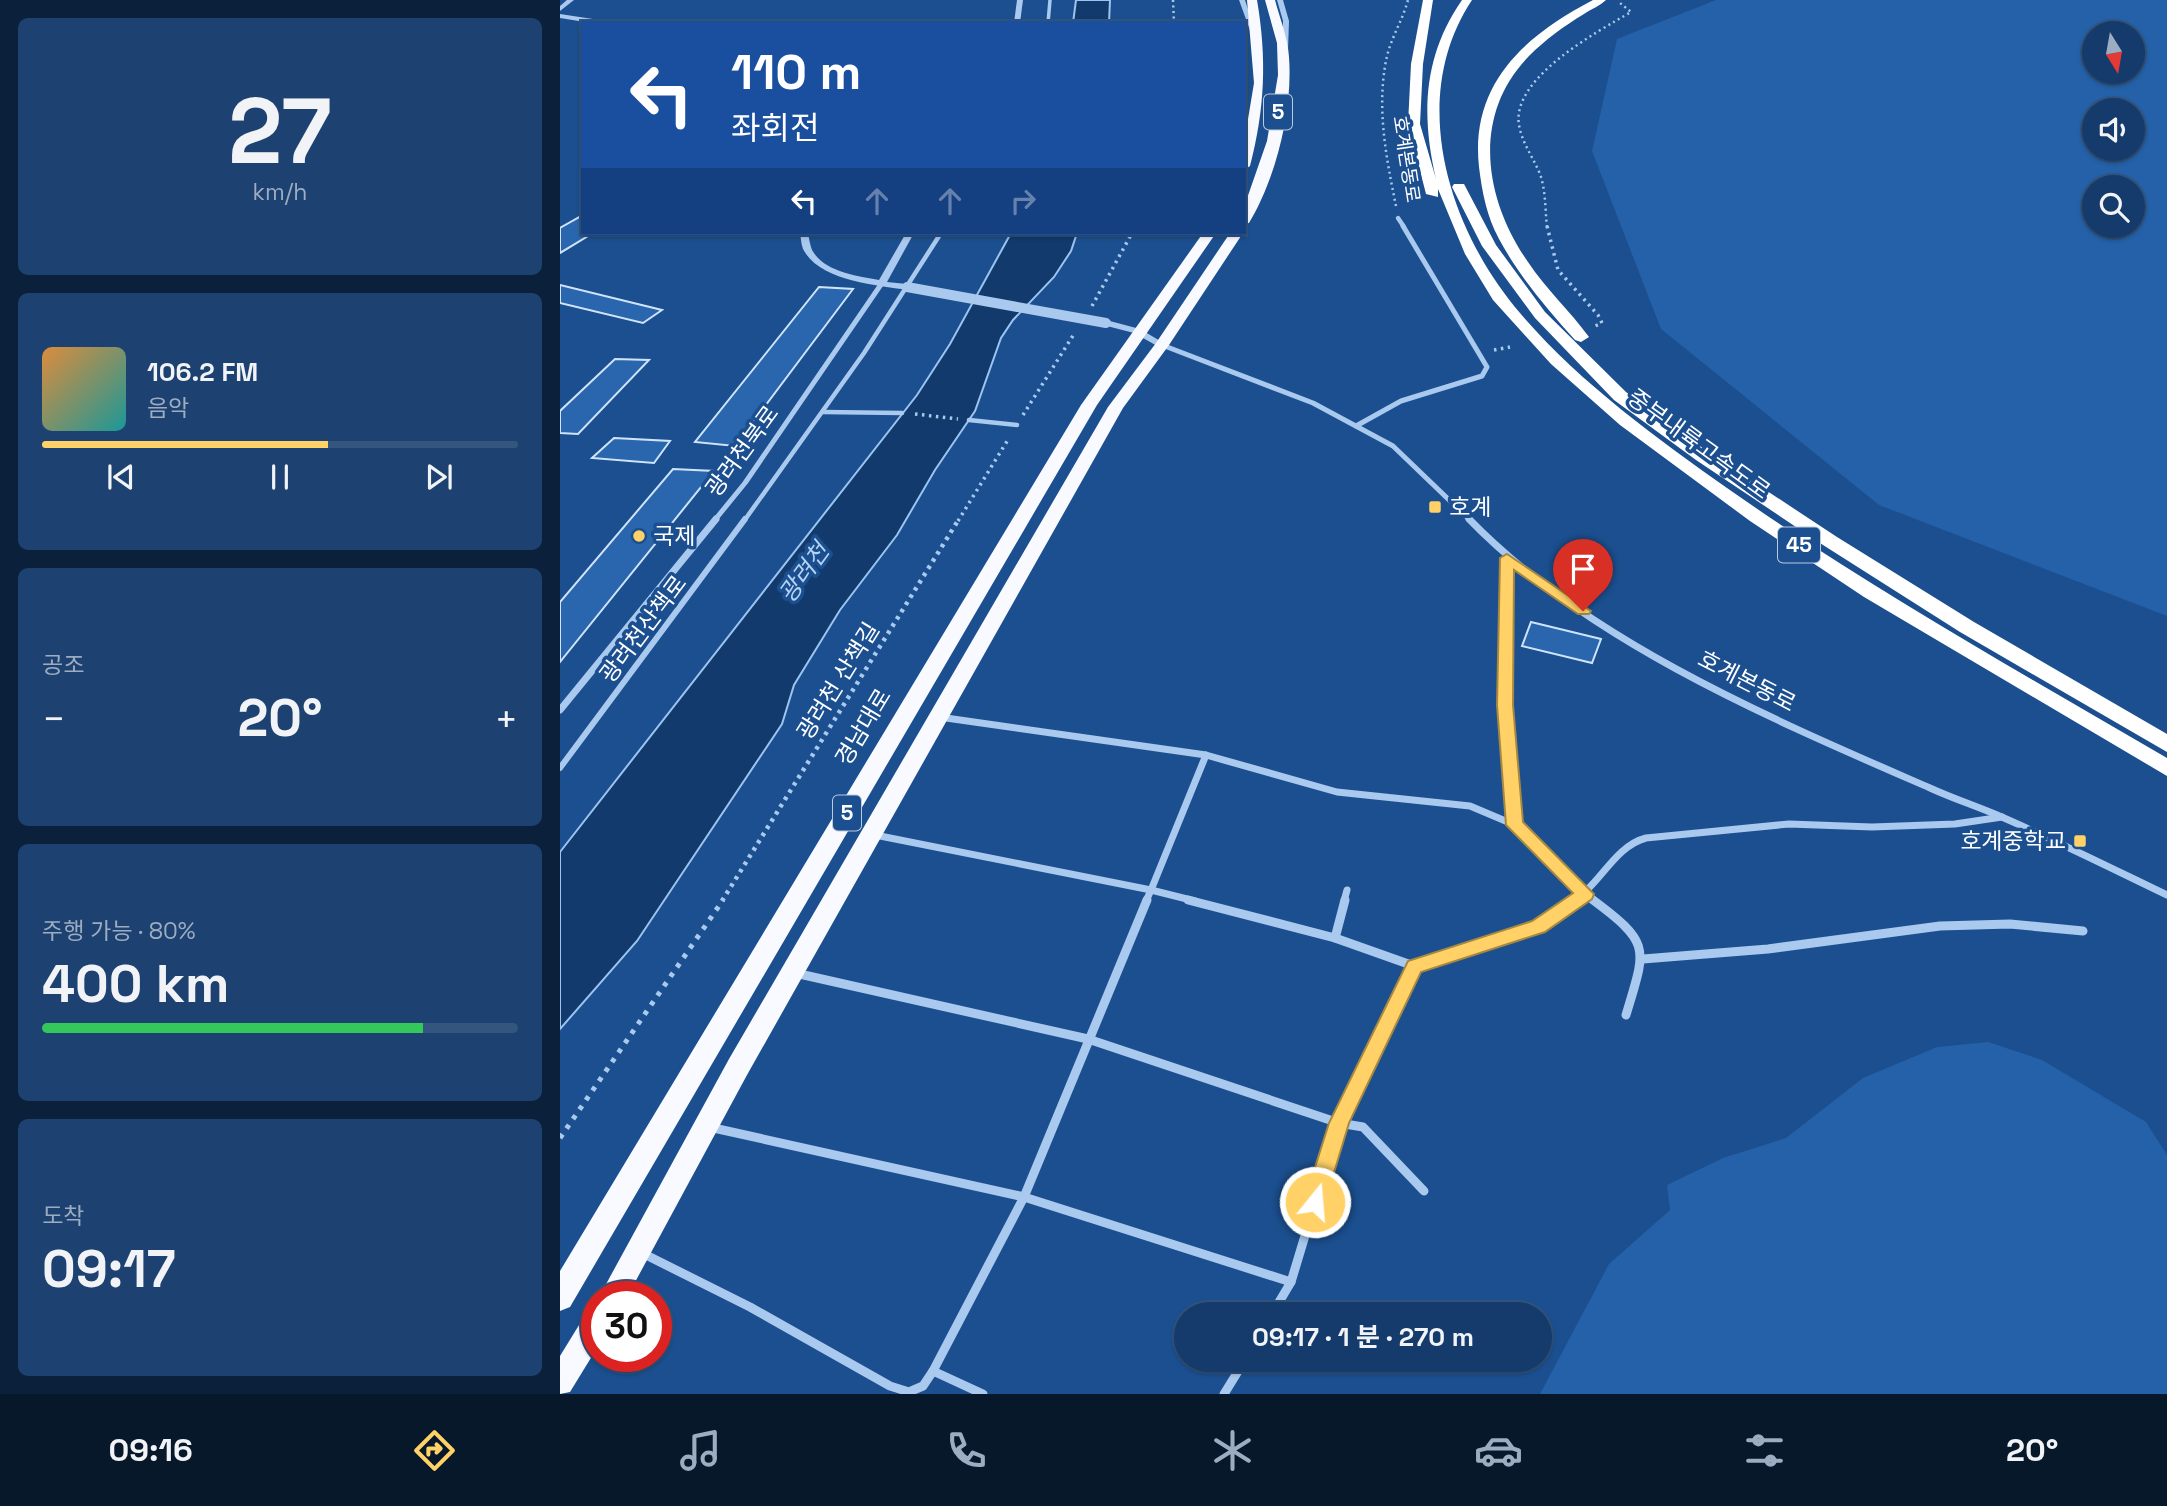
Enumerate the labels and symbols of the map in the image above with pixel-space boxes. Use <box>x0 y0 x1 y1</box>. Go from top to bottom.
north arrow <box>2082 21 2146 84</box>
road number: 5 <box>1264 94 1292 130</box>
street label: 호계본동로 <box>1387 114 1426 204</box>
street label: 중부내륙고속도로 <box>1622 382 1776 506</box>
street label: 광려천북로 <box>699 399 785 503</box>
place label: 호계 <box>1449 492 1491 522</box>
marker: 호계 <box>1427 499 1443 515</box>
place label: 국제 <box>653 521 695 551</box>
marker: 국제 <box>631 528 647 544</box>
road number: 45 <box>1778 528 1820 562</box>
water label: 광려천 <box>772 534 837 609</box>
pin <box>1553 539 1613 611</box>
street label: 광려천산책로 <box>593 569 693 689</box>
street label: 광려천 산책길 <box>790 617 886 745</box>
street label: 호계본동로 <box>1693 644 1801 718</box>
street label: 경남대로 <box>828 683 898 771</box>
road number: 5 <box>833 796 861 830</box>
place label: 호계중학교 <box>1960 826 2066 856</box>
marker: 호계중학교 <box>2072 833 2088 849</box>
position arrow <box>1278 1165 1352 1239</box>
speed limit sign: 30 <box>581 1281 672 1372</box>

